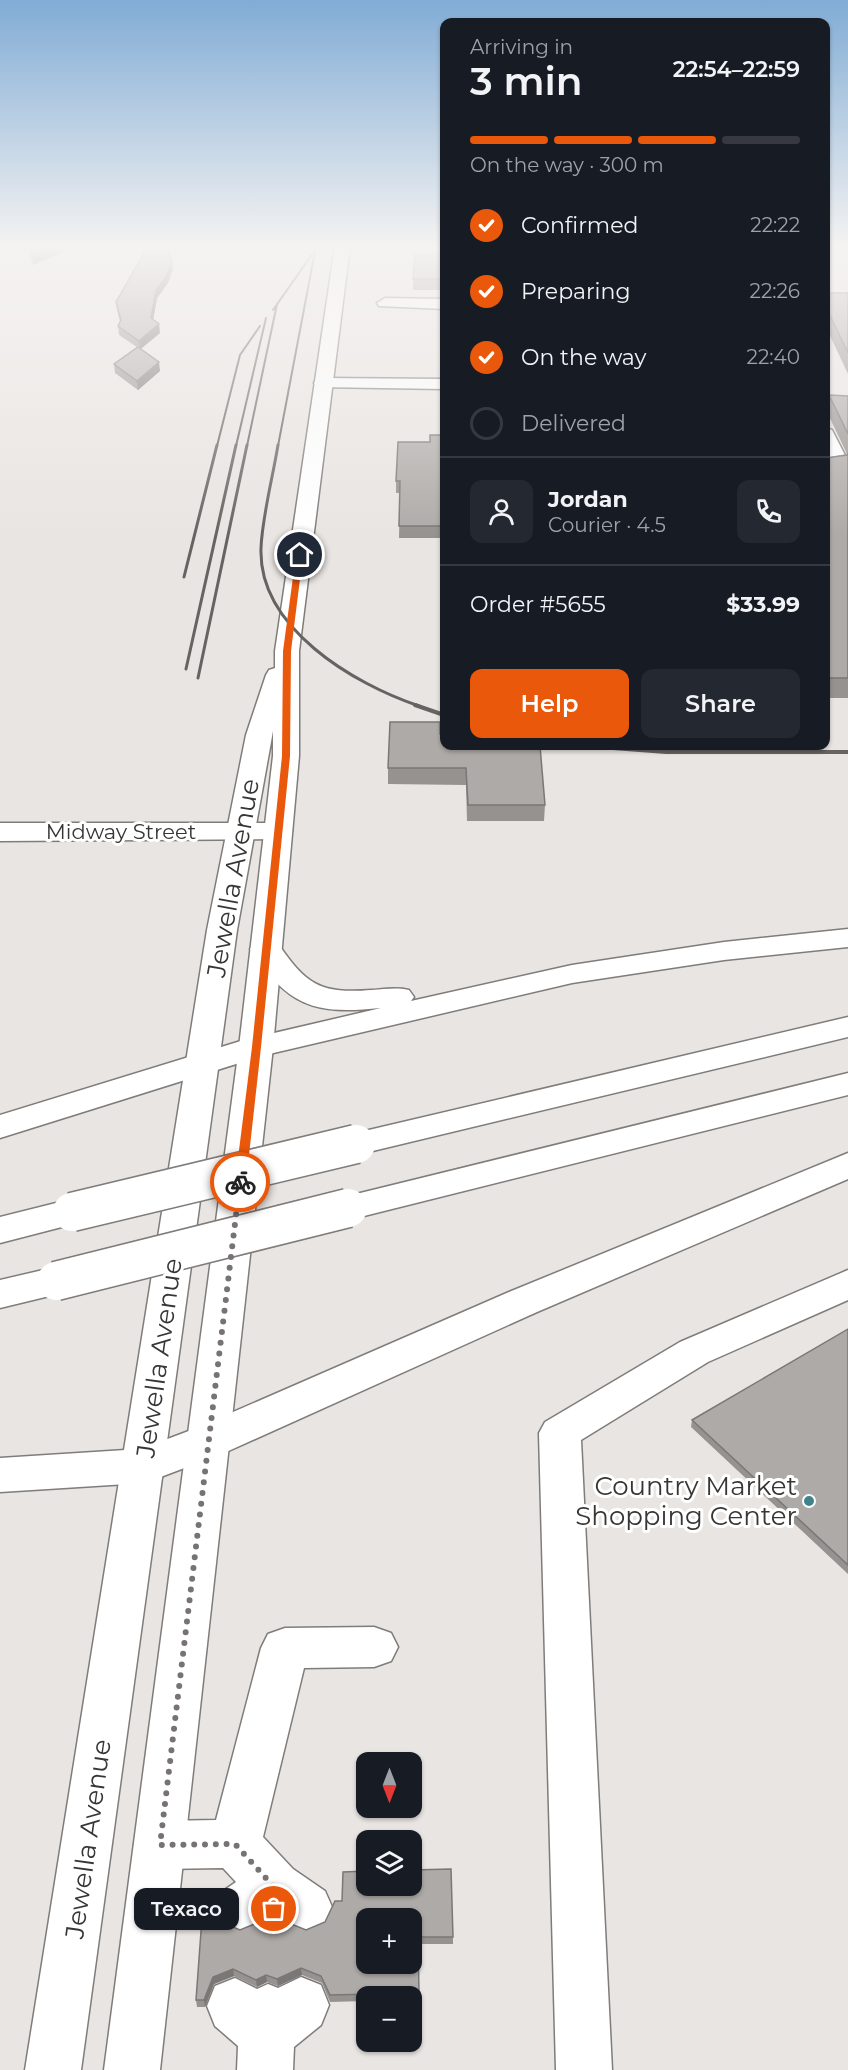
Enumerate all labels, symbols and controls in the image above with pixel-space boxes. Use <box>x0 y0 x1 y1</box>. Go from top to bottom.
text: Arriving in <box>470 35 573 59</box>
text: 22:54–22:59 <box>673 56 800 83</box>
text: 3 min <box>470 57 583 105</box>
text: On the way · 300 m <box>470 153 664 177</box>
icon: check <box>470 209 503 242</box>
text: Confirmed <box>521 212 638 239</box>
text: 22:22 <box>750 213 800 237</box>
icon: check <box>470 275 503 308</box>
text: Preparing <box>521 278 630 305</box>
text: 22:26 <box>750 279 800 303</box>
icon: check <box>470 341 503 374</box>
text: On the way <box>521 344 646 371</box>
text: 22:40 <box>747 345 800 369</box>
text: Delivered <box>521 410 626 437</box>
button: person <box>470 480 533 543</box>
button: phone <box>737 480 800 543</box>
text: Jordan <box>548 486 628 513</box>
text: Courier · 4.5 <box>548 513 666 537</box>
pin <box>274 529 325 580</box>
icon: home <box>283 538 316 571</box>
text: Order #5655 <box>470 591 606 618</box>
text: $33.99 <box>726 591 800 618</box>
button: Help <box>470 669 629 738</box>
button: Share <box>641 669 800 738</box>
street label: Jewella Avenue <box>200 776 266 981</box>
street label: Midway Street <box>46 819 196 844</box>
courier <box>210 1152 270 1212</box>
icon: bike <box>224 1166 257 1199</box>
street label: Jewella Avenue <box>129 1256 189 1461</box>
place label: Country Market Shopping Center <box>575 1470 797 1532</box>
marker: Country Market Shopping Center <box>802 1494 816 1508</box>
street label: Jewella Avenue <box>58 1737 118 1942</box>
north arrow <box>356 1752 422 1818</box>
map controls <box>356 1752 422 2052</box>
button: layers <box>356 1830 422 1896</box>
pin <box>248 1883 299 1934</box>
callout: Texaco <box>133 1888 238 1930</box>
icon: bag <box>257 1892 290 1925</box>
text: Texaco <box>151 1897 222 1921</box>
button: + <box>356 1908 422 1974</box>
button: − <box>356 1986 422 2052</box>

